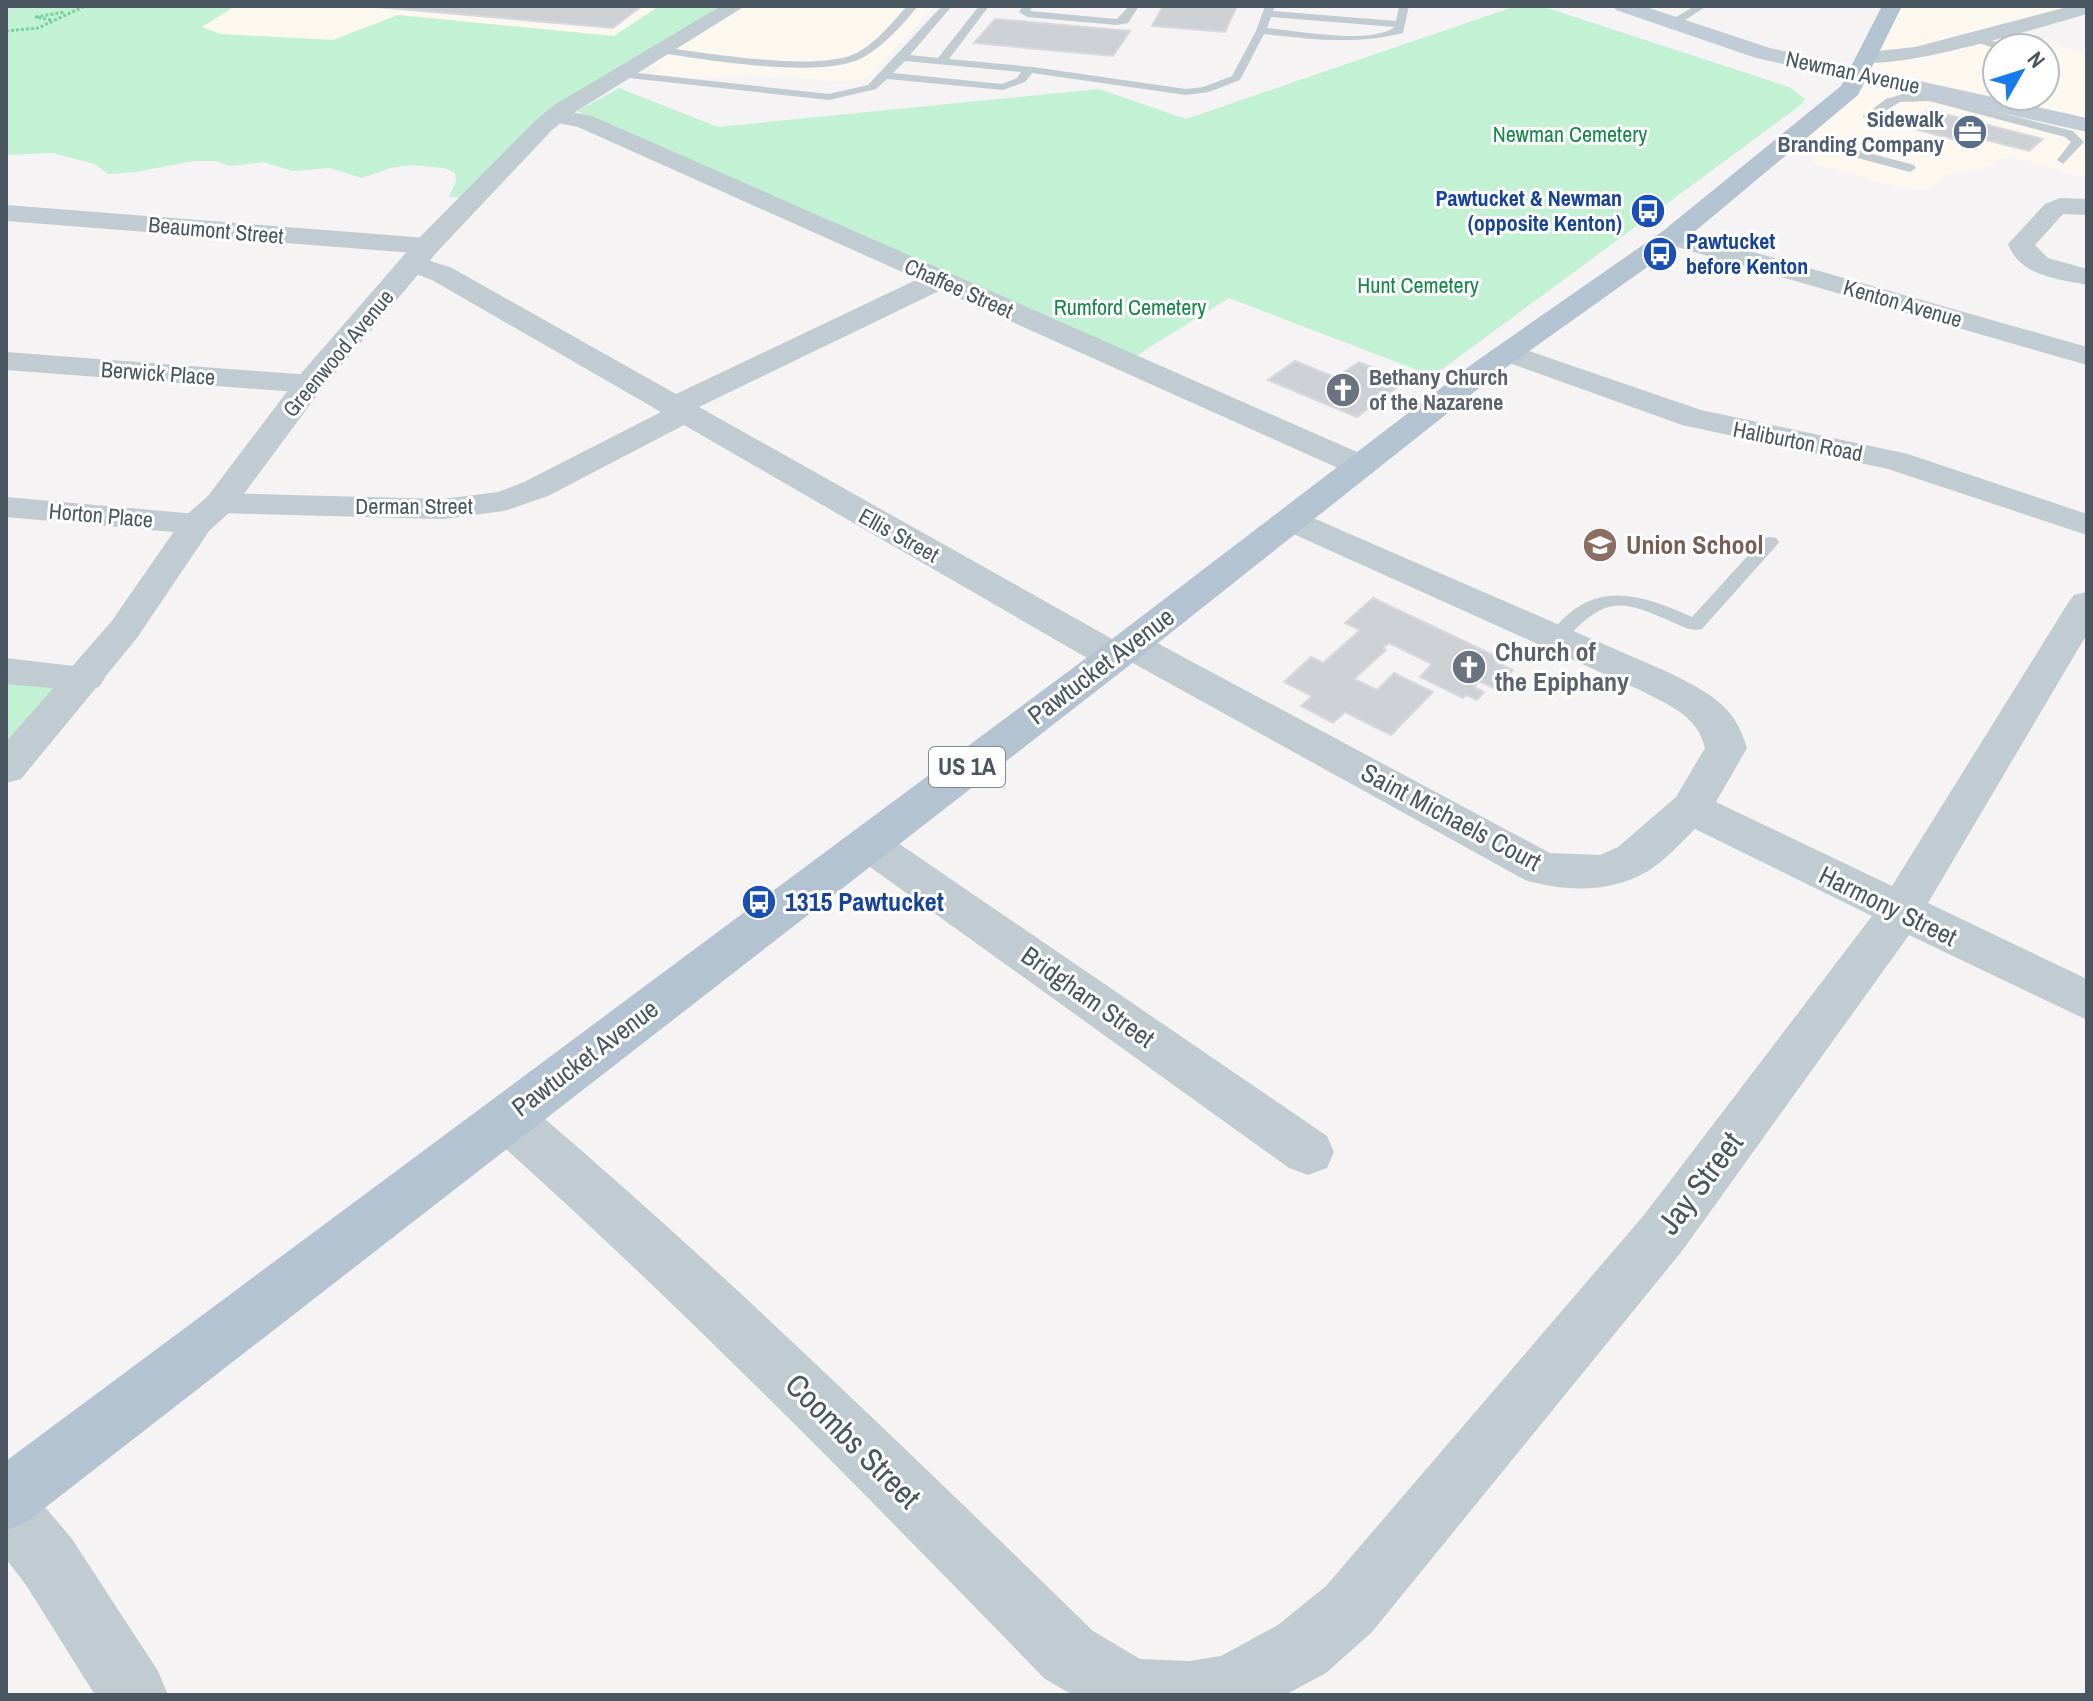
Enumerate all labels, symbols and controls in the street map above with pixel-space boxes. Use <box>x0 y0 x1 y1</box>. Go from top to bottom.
north arrow <box>1981 32 2061 112</box>
street label: Newman Avenue <box>1783 43 1923 101</box>
text: N <box>2021 45 2052 74</box>
place label: Sidewalk Branding Company <box>1778 104 1945 159</box>
office icon: Sidewalk Branding Company <box>1951 113 1989 151</box>
park label: Newman Cemetery <box>1493 119 1647 149</box>
place label: Pawtucket & Newman (opposite Kenton) <box>1436 183 1622 238</box>
bus stop icon: Pawtucket & Newman (opposite Kenton) <box>1629 192 1667 230</box>
street label: Beaumont Street <box>147 209 285 251</box>
place label: Pawtucket before Kenton <box>1686 226 1808 281</box>
bus stop icon: Pawtucket before Kenton <box>1641 235 1679 273</box>
street label: Chaffee Street <box>900 251 1018 325</box>
park label: Hunt Cemetery <box>1357 270 1479 300</box>
street label: Kenton Avenue <box>1840 272 1966 334</box>
street label: Greenwood Avenue <box>276 283 400 423</box>
park label: Rumford Cemetery <box>1054 292 1206 322</box>
street label: Berwick Place <box>100 354 216 392</box>
place label: Bethany Church of the Nazarene <box>1369 362 1508 417</box>
church icon: Bethany Church of the Nazarene <box>1324 371 1362 409</box>
street label: Haliburton Road <box>1731 414 1865 468</box>
street label: Derman Street <box>355 491 473 521</box>
street label: Horton Place <box>48 496 154 534</box>
street label: Ellis Street <box>854 501 944 569</box>
school or university icon: Union School <box>1581 526 1619 564</box>
place label: Union School <box>1626 527 1763 562</box>
street label: Pawtucket Avenue <box>1020 599 1181 732</box>
place label: Church of the Epiphany <box>1495 634 1629 699</box>
church icon: Church of the Epiphany <box>1450 648 1488 686</box>
road number: US 1A <box>929 747 1005 787</box>
street label: Saint Michaels Court <box>1355 754 1547 879</box>
street label: Harmony Street <box>1813 857 1963 954</box>
bus stop icon: 1315 Pawtucket <box>740 883 778 921</box>
place label: 1315 Pawtucket <box>785 884 944 919</box>
street label: Bridgham Street <box>1015 938 1162 1055</box>
street label: Pawtucket Avenue <box>504 991 665 1124</box>
street label: Jay Street <box>1647 1123 1752 1243</box>
street label: Coombs Street <box>776 1364 930 1518</box>

